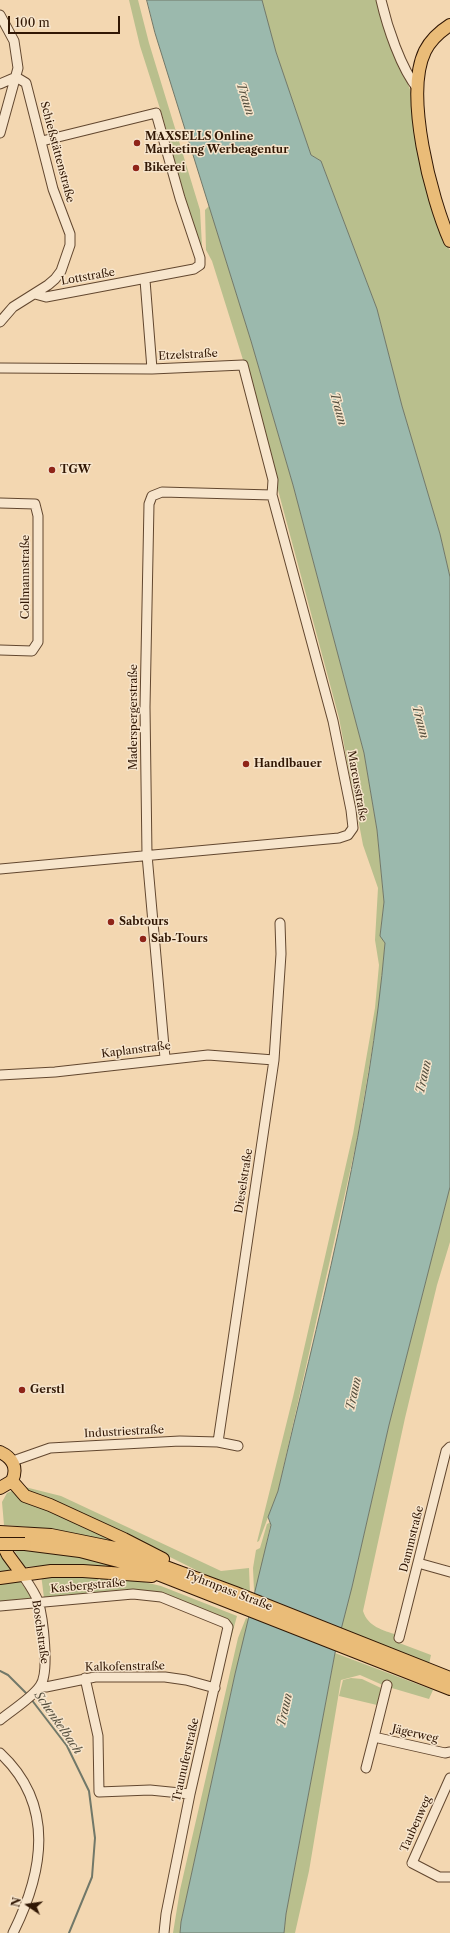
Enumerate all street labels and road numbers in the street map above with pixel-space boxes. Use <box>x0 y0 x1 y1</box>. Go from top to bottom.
street label: Schießstättenstraße <box>37 100 77 204</box>
street label: Lottstraße <box>60 266 116 288</box>
street label: Etzelstraße <box>158 347 218 363</box>
street label: Collmannstraße <box>19 535 33 619</box>
street label: Maderspergerstraße <box>127 664 141 770</box>
street label: Marcusstraße <box>344 750 370 822</box>
street label: Kaplanstraße <box>101 1039 171 1061</box>
street label: Dieselstraße <box>232 1148 256 1214</box>
street label: Industriestraße <box>84 1423 164 1441</box>
street label: Dammstraße <box>397 1504 427 1574</box>
street label: Pyhrnpass Straße <box>184 1568 274 1614</box>
street label: Kasbergstraße <box>50 1576 126 1596</box>
street label: Boschstraße <box>29 1599 51 1665</box>
street label: Kalkofenstraße <box>85 1660 165 1674</box>
street label: Traunuferstraße <box>170 1717 202 1803</box>
street label: Jägerweg <box>391 1722 439 1746</box>
street label: Taubenweg <box>398 1794 434 1854</box>

